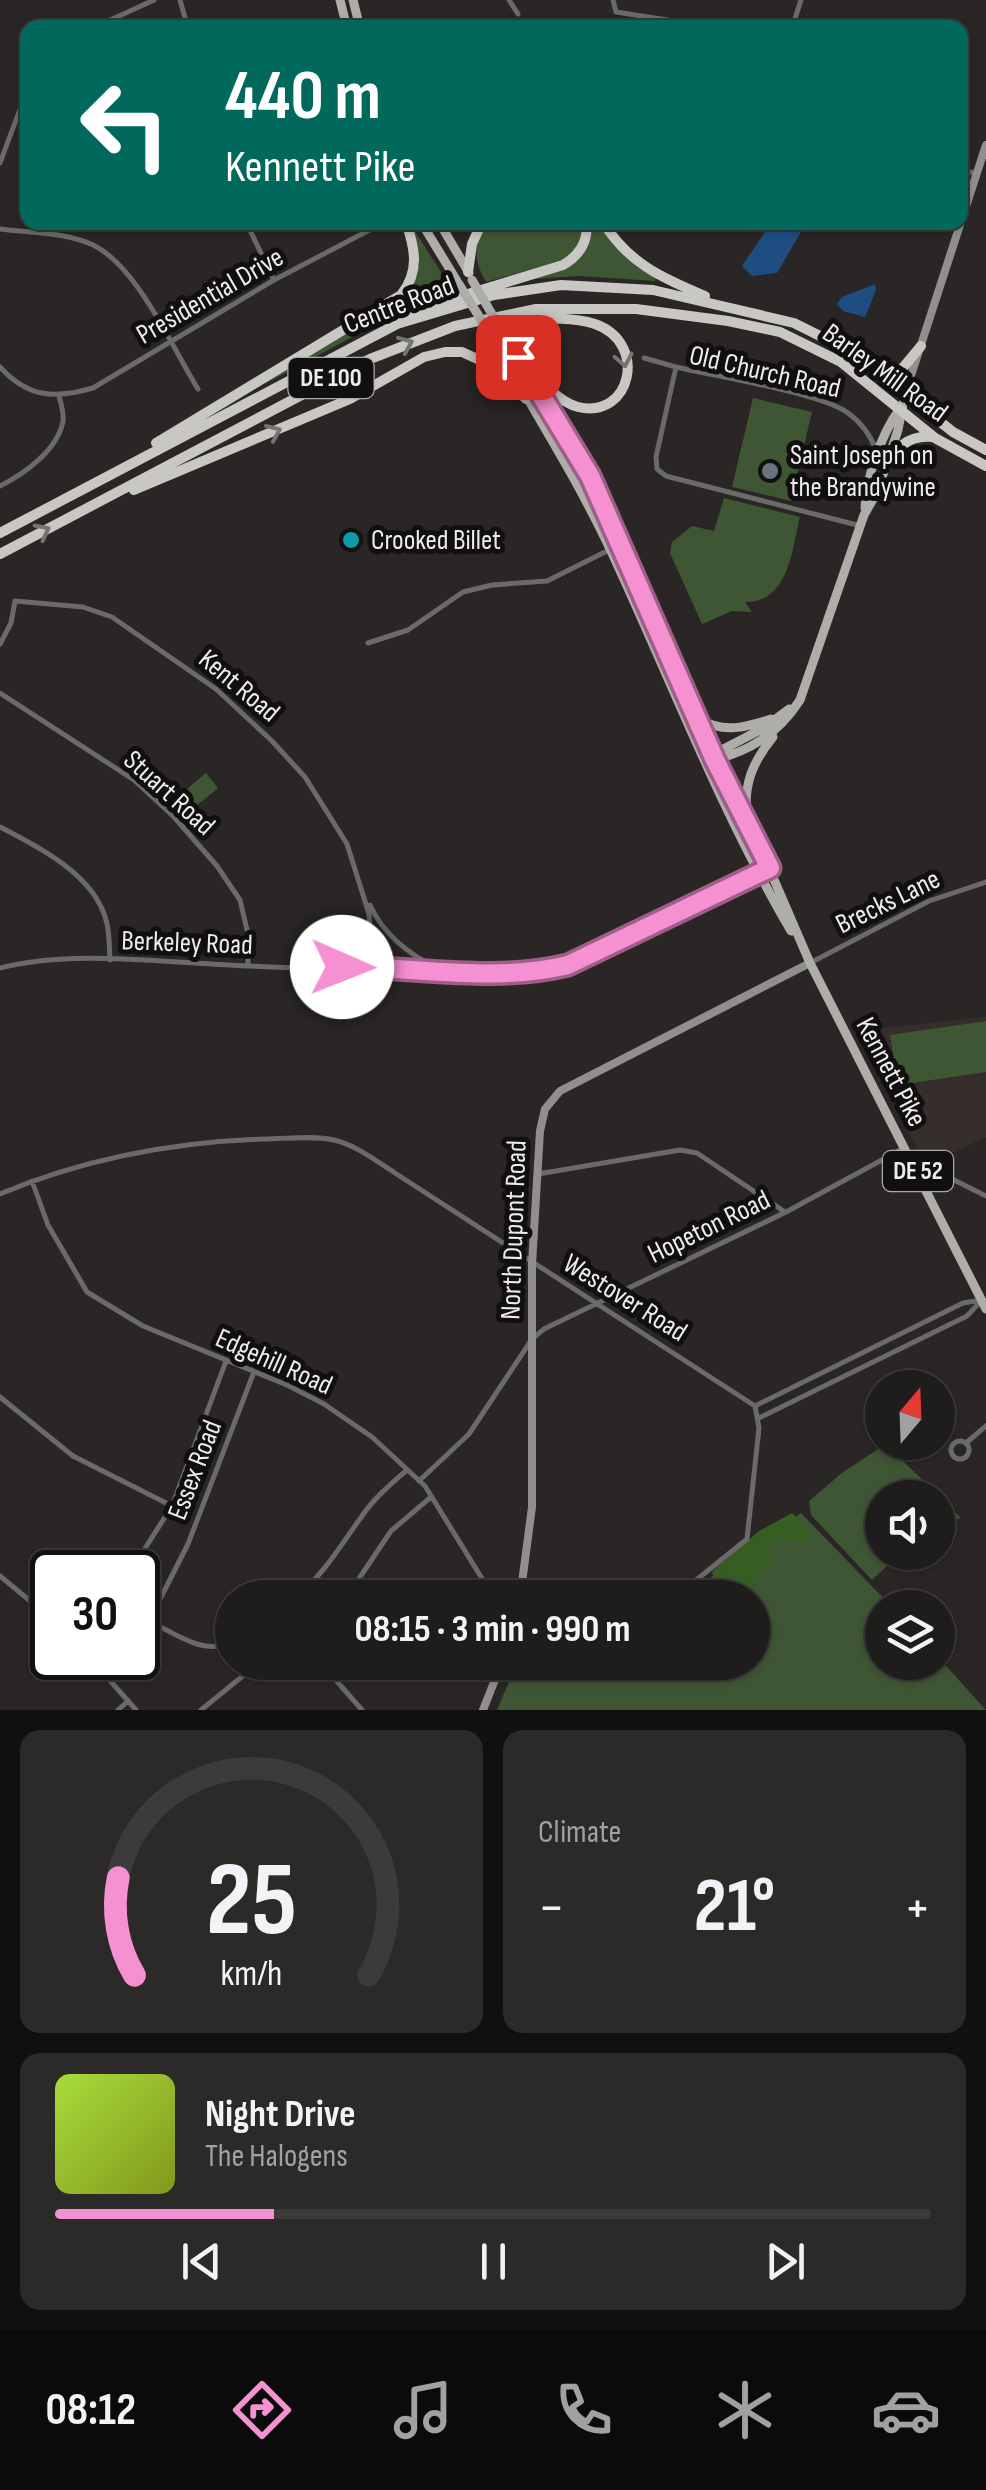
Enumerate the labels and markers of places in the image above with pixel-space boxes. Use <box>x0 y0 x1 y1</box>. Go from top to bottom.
pin <box>476 315 561 400</box>
place label: Saint Joseph on the Brandywine <box>790 439 936 504</box>
marker: Saint Joseph on the Brandywine <box>759 460 781 482</box>
place label: Crooked Billet <box>371 524 501 557</box>
marker: Crooked Billet <box>340 529 362 551</box>

